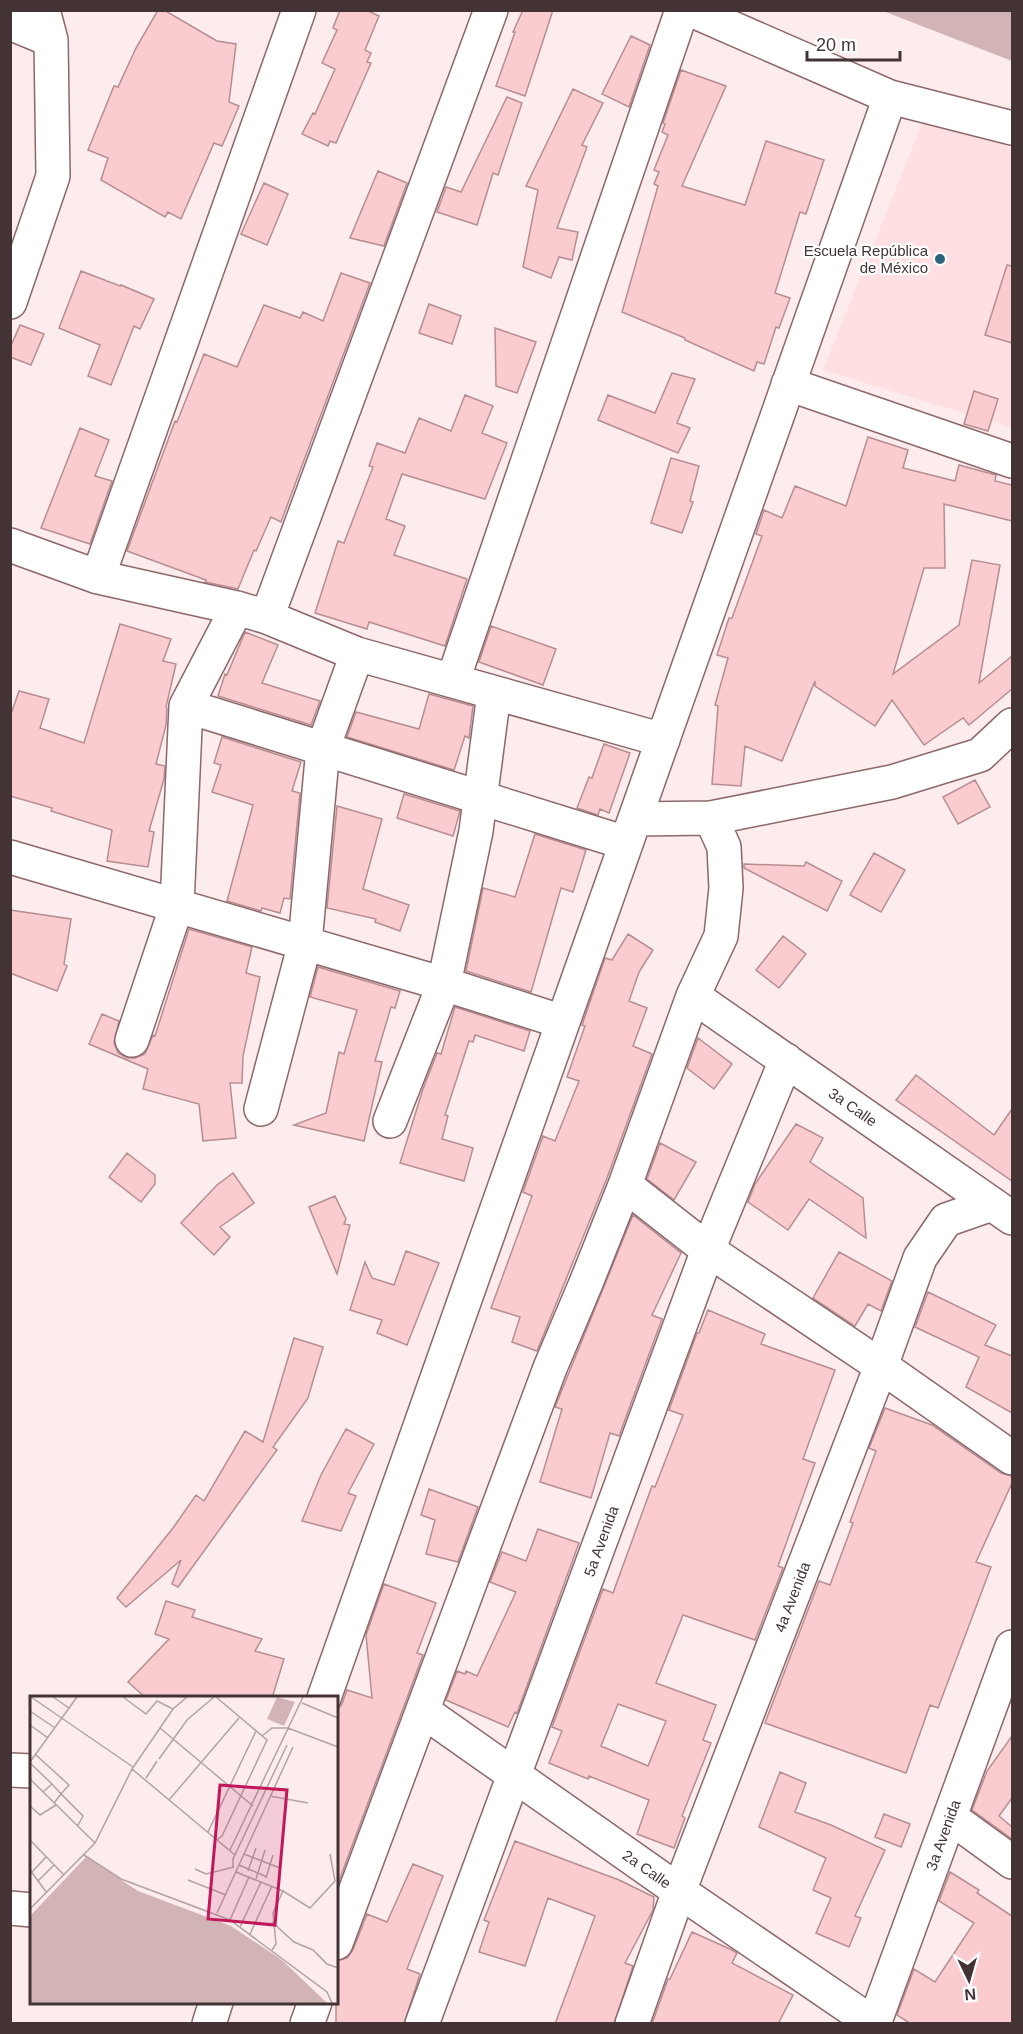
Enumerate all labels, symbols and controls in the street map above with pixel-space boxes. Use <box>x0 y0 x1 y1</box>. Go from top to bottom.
scale bar <box>807 24 900 62</box>
text: 20 m <box>816 35 856 55</box>
place label: Escuela República de México <box>804 242 929 276</box>
marker: Escuela República de México <box>933 252 947 266</box>
street label: 3a Calle <box>826 1084 880 1130</box>
street label: 5a Avenida <box>580 1503 622 1579</box>
street label: 4a Avenida <box>771 1559 813 1635</box>
inset map <box>30 1696 338 2004</box>
street label: 3a Avenida <box>922 1797 964 1873</box>
street label: 2a Calle <box>620 1846 674 1892</box>
north arrow <box>939 1950 999 2010</box>
text: N <box>964 1985 977 2003</box>

